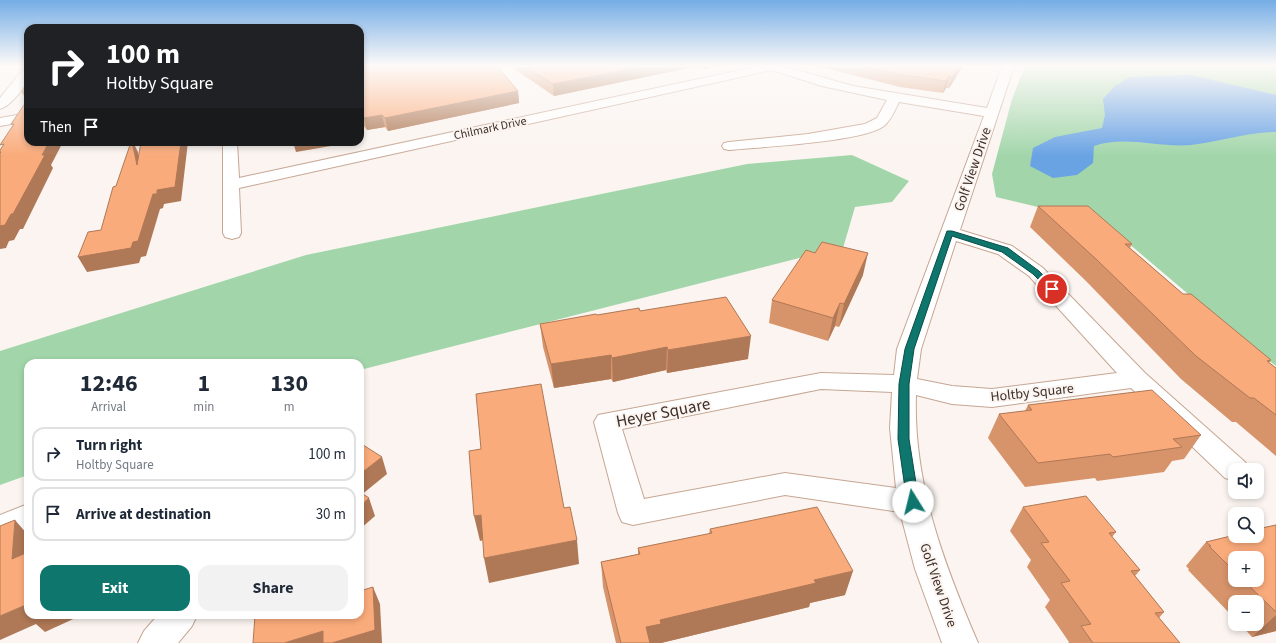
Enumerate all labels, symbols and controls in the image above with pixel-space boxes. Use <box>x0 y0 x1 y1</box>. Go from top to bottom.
text: 100 m <box>106 34 180 74</box>
icon: right <box>40 40 92 92</box>
text: Holtby Square <box>106 71 214 96</box>
street label: Chilmark Drive <box>452 112 528 144</box>
icon: arrive <box>80 116 102 138</box>
text: Then <box>40 117 72 138</box>
street label: Golf View Drive <box>949 125 997 214</box>
pin <box>1035 272 1069 306</box>
icon: arrive <box>1041 278 1063 300</box>
text: 12:46 <box>80 366 138 401</box>
text: 1 <box>198 366 210 401</box>
text: 130 <box>270 366 308 401</box>
street label: Holtby Square <box>989 379 1075 407</box>
street label: Heyer Square <box>614 392 712 434</box>
text: Arrival <box>91 398 126 416</box>
text: min <box>193 398 214 416</box>
text: m <box>284 398 295 416</box>
text: Turn right <box>76 435 142 456</box>
icon: right <box>42 443 64 465</box>
text: 100 m <box>308 444 346 465</box>
text: Holtby Square <box>76 456 154 474</box>
map controls <box>1228 463 1264 631</box>
button: sound <box>1228 463 1264 499</box>
position arrow <box>892 481 934 523</box>
icon: arrive <box>42 503 64 525</box>
text: Arrive at destination <box>76 504 211 525</box>
text: 30 m <box>316 504 346 525</box>
button: search <box>1228 507 1264 543</box>
street label: Golf View Drive <box>914 541 962 630</box>
button: + <box>1228 551 1264 587</box>
button: Exit <box>40 565 190 611</box>
button: Share <box>198 565 348 611</box>
button: − <box>1228 595 1264 631</box>

